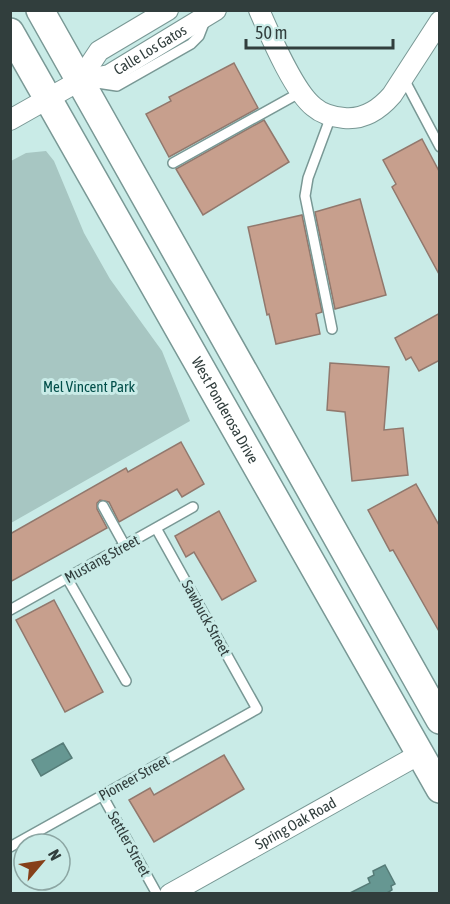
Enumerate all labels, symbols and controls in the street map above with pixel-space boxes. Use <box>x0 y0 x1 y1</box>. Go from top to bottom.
scale bar <box>246 12 393 50</box>
street label: Calle Los Gatos <box>110 21 189 78</box>
text: 50 m <box>255 22 287 43</box>
street label: West Ponderosa Drive <box>188 354 262 466</box>
park label: Mel Vincent Park <box>43 378 135 395</box>
street label: Mustang Street <box>62 531 142 586</box>
street label: Sawbuck Street <box>179 577 234 658</box>
street label: Pioneer Street <box>96 751 172 804</box>
street label: Spring Oak Road <box>252 794 339 853</box>
street label: Settler Street <box>105 808 154 879</box>
north arrow <box>12 832 72 892</box>
text: N <box>45 846 65 863</box>

